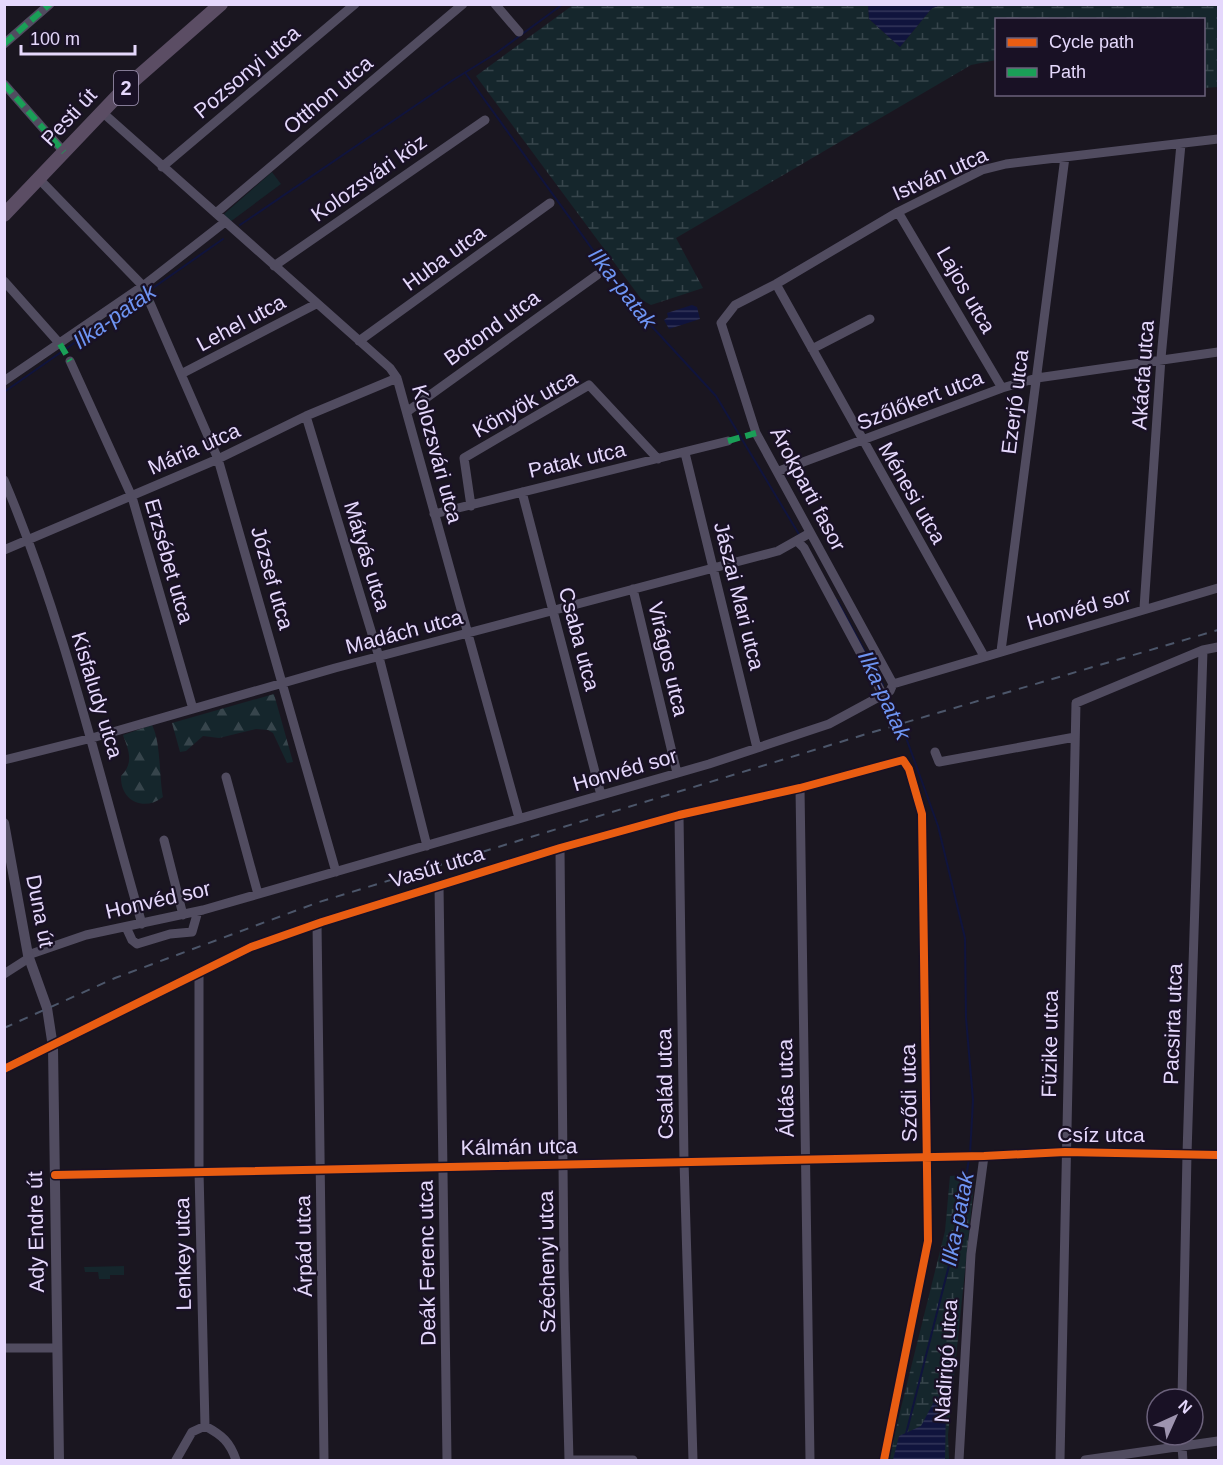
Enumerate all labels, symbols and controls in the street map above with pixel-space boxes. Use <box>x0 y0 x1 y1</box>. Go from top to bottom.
scale bar <box>21 18 135 56</box>
legend <box>995 18 1205 96</box>
street label: Pozsonyi utca <box>189 21 304 122</box>
text: 100 m <box>30 29 80 49</box>
text: Cycle path <box>1049 32 1134 52</box>
street label: Otthon utca <box>279 51 377 138</box>
text: Path <box>1049 62 1086 82</box>
road number: 2 <box>114 71 138 105</box>
street label: Pesti út <box>36 83 101 150</box>
street label: Kolozsvári köz <box>307 129 431 226</box>
street label: István utca <box>889 142 991 205</box>
street label: Huba utca <box>398 220 489 295</box>
water label: Ilka-patak <box>583 243 662 334</box>
street label: Lajos utca <box>933 243 1000 337</box>
water label: Ilka-patak <box>68 278 161 354</box>
street label: Botond utca <box>440 285 544 370</box>
street label: Lehel utca <box>193 290 289 355</box>
street label: Akácfa utca <box>1127 319 1158 431</box>
street label: Ezerjó utca <box>997 348 1032 455</box>
street label: Könyök utca <box>469 365 581 442</box>
street label: Szőlőkert utca <box>854 365 986 434</box>
street label: Kolozsvári utca <box>408 382 467 526</box>
street label: Mária utca <box>144 418 244 479</box>
street label: Árokparti fasor <box>766 423 851 554</box>
street label: Patak utca <box>526 437 628 482</box>
street label: Ménesi utca <box>874 438 951 548</box>
street label: Erzsébet utca <box>141 496 198 626</box>
street label: Mátyás utca <box>340 498 395 614</box>
street label: Jászai Mari utca <box>710 519 769 673</box>
street label: József utca <box>247 524 298 632</box>
street label: Honvéd sor <box>1024 583 1134 634</box>
street label: Csaba utca <box>555 585 604 693</box>
street label: Virágos utca <box>644 600 693 718</box>
street label: Madách utca <box>343 605 465 658</box>
street label: Kisfaludy utca <box>67 629 128 761</box>
water label: Ilka-patak <box>853 647 916 745</box>
street label: Honvéd sor <box>570 744 680 795</box>
street label: Vasút utca <box>387 841 487 892</box>
street label: Duna út <box>22 873 59 949</box>
street label: Honvéd sor <box>103 876 213 923</box>
street label: Pacsirta utca <box>1159 963 1186 1085</box>
street label: Füzike utca <box>1037 990 1062 1098</box>
street label: Család utca <box>652 1028 677 1140</box>
street label: Áldás utca <box>773 1038 798 1137</box>
street label: Sződi utca <box>896 1043 921 1142</box>
street label: Csíz utca <box>1057 1123 1145 1146</box>
street label: Kálmán utca <box>460 1134 578 1159</box>
water label: Ilka-patak <box>936 1169 979 1268</box>
street label: Ady Endre út <box>23 1171 48 1293</box>
street label: Deák Ferenc utca <box>414 1180 439 1346</box>
street label: Széchenyi utca <box>534 1190 559 1333</box>
street label: Árpád utca <box>291 1195 316 1297</box>
street label: Lenkey utca <box>170 1197 195 1311</box>
street label: Nádirigó utca <box>930 1298 961 1423</box>
north arrow <box>1145 1387 1205 1447</box>
text: N <box>1175 1397 1195 1417</box>

